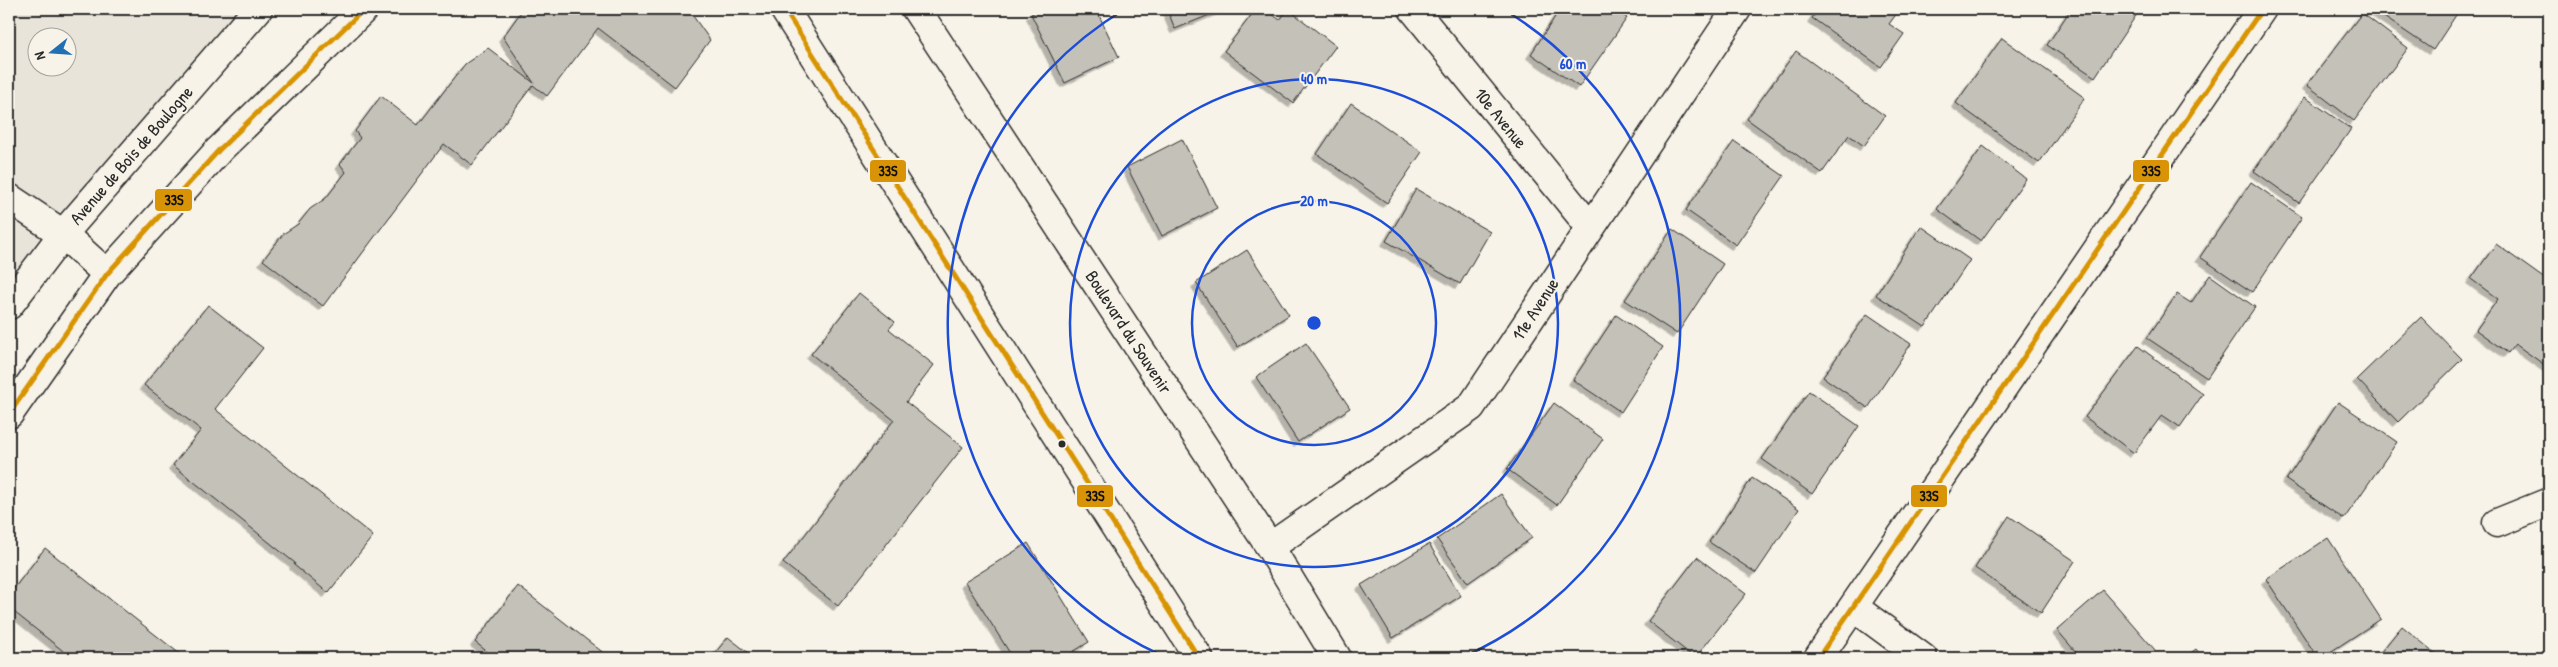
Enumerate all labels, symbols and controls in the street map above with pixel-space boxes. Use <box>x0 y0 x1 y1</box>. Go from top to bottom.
north arrow <box>28 28 78 78</box>
text: N <box>29 49 49 62</box>
text: 60 m <box>1560 53 1586 74</box>
text: 40 m <box>1301 68 1327 89</box>
street label: Avenue de Bois de Boulogne <box>64 80 198 230</box>
street label: 10e Avenue <box>1469 82 1533 154</box>
line badge: 33S <box>869 159 907 183</box>
line badge: 33S <box>2132 159 2170 183</box>
text: 33S <box>879 161 898 180</box>
text: 33S <box>2142 161 2161 180</box>
line badge: 33S <box>154 188 193 212</box>
text: 33S <box>165 190 184 209</box>
text: 20 m <box>1300 190 1328 211</box>
street label: Boulevard du Souvenir <box>1080 265 1178 399</box>
street label: 11e Avenue <box>1505 273 1565 345</box>
centre of rings <box>1305 314 1323 332</box>
unlabelled marker <box>1057 439 1067 449</box>
line badge: 33S <box>1076 484 1114 508</box>
line badge: 33S <box>1910 484 1948 508</box>
text: 33S <box>1086 486 1105 505</box>
text: 33S <box>1920 486 1939 505</box>

